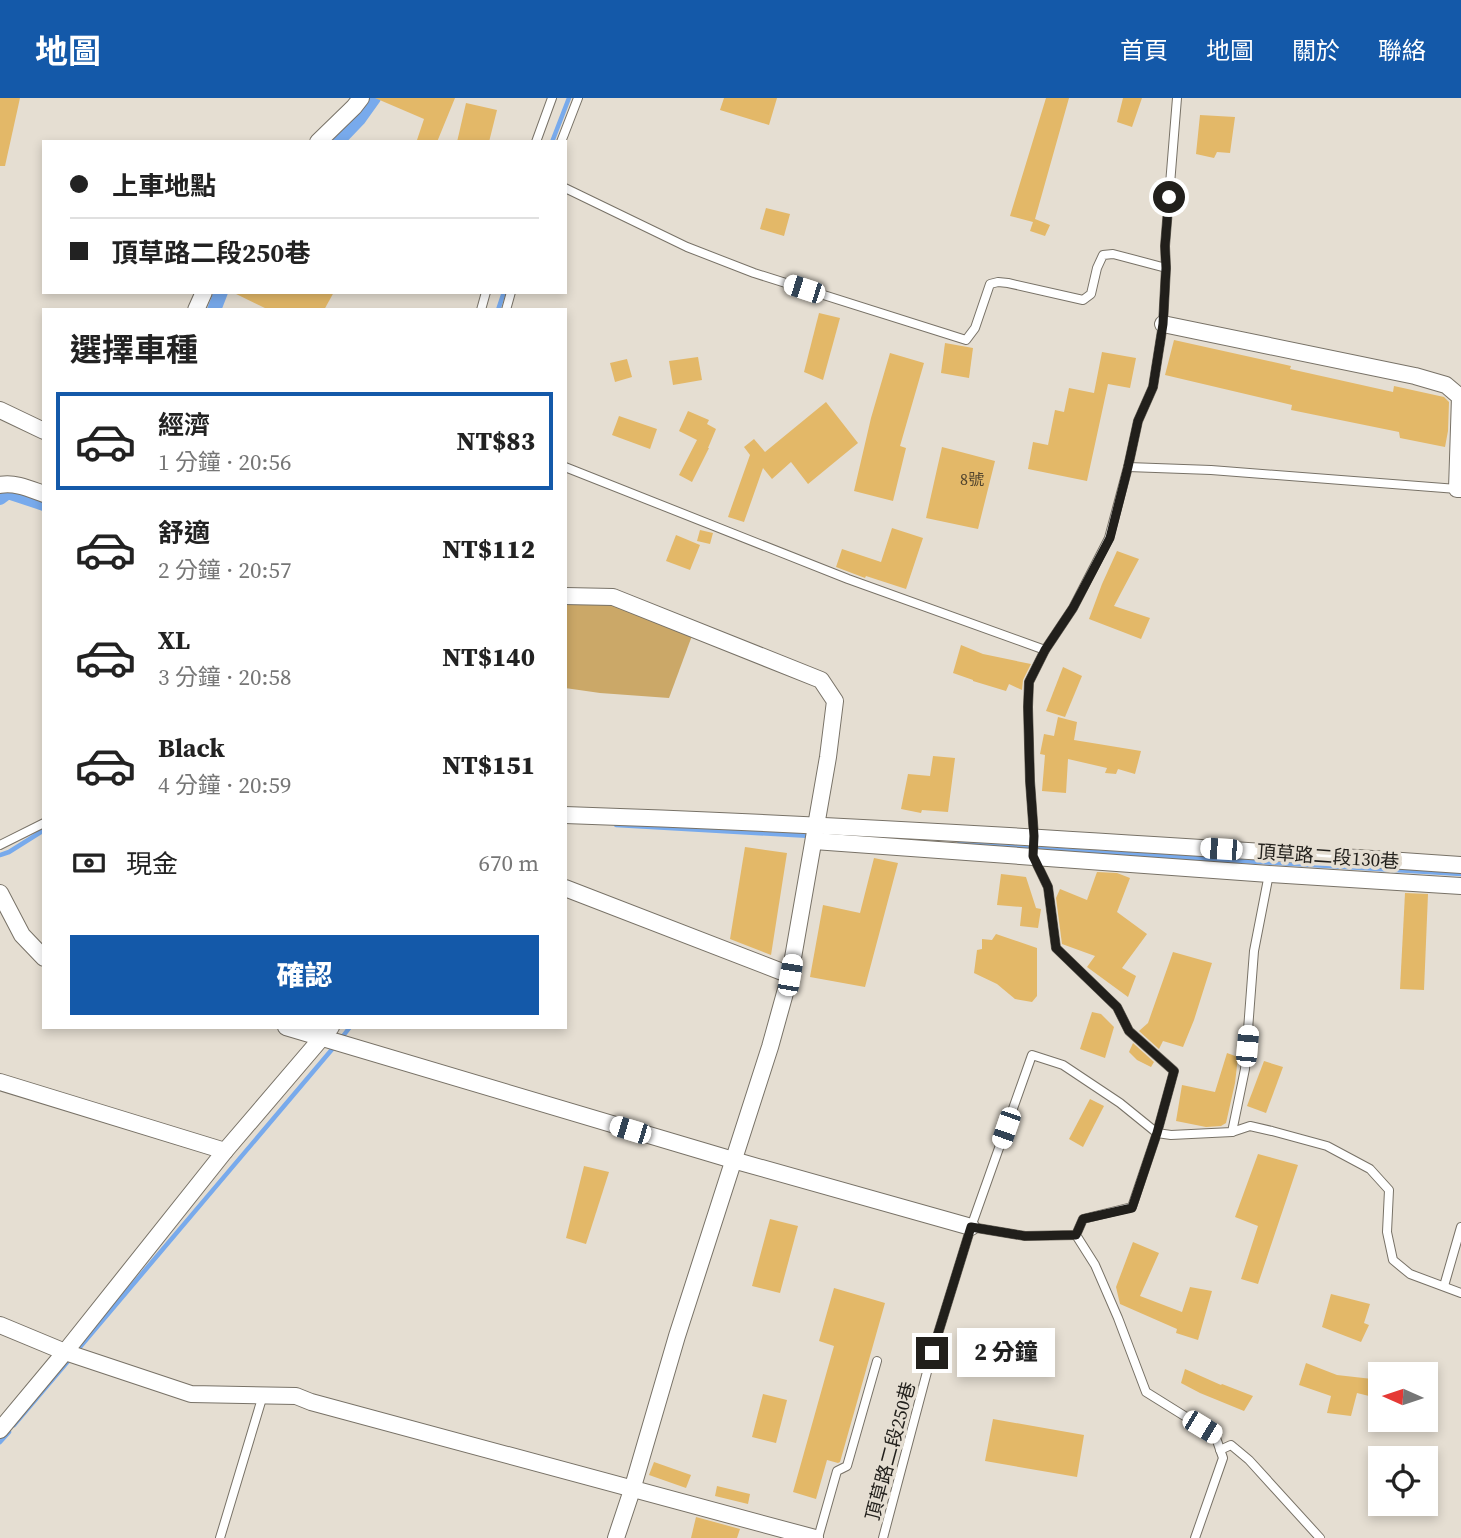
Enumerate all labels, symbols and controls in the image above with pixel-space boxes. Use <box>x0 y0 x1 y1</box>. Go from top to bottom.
text: 地圖 <box>35 29 101 74</box>
text: 首頁 <box>1120 34 1168 67</box>
text: 地圖 <box>1206 34 1254 67</box>
text: 關於 <box>1292 34 1340 67</box>
text: 聯絡 <box>1378 34 1426 67</box>
text: 上車地點 <box>112 168 216 204</box>
route start <box>1153 181 1185 213</box>
text: 頂草路二段250巷 <box>112 235 310 271</box>
car <box>781 273 828 305</box>
text: 選擇車種 <box>70 328 198 372</box>
text: 經濟 <box>158 407 210 443</box>
icon: car <box>74 410 137 473</box>
text: NT$83 <box>457 423 535 459</box>
text: 1 分鐘 · 20:56 <box>158 446 291 478</box>
house number: 8號 <box>960 468 984 490</box>
text: 舒適 <box>158 515 210 551</box>
icon: car <box>74 518 137 581</box>
text: NT$112 <box>442 531 535 567</box>
text: 2 分鐘 · 20:57 <box>158 554 291 586</box>
text: XL <box>158 622 190 658</box>
icon: car <box>74 626 137 689</box>
text: NT$140 <box>442 639 535 675</box>
text: 3 分鐘 · 20:58 <box>158 661 291 693</box>
text: Black <box>158 730 225 766</box>
icon: car <box>74 734 137 797</box>
text: NT$151 <box>442 747 535 783</box>
text: 4 分鐘 · 20:59 <box>158 769 291 801</box>
car <box>1200 837 1243 861</box>
street label: 頂草路二段130巷 <box>1256 838 1400 874</box>
icon: cash <box>70 844 108 882</box>
text: 現金 <box>126 846 178 882</box>
text: 670 m <box>478 847 539 879</box>
button: 確認 <box>70 935 539 1015</box>
car <box>777 952 804 998</box>
car <box>1235 1024 1260 1068</box>
car <box>990 1105 1023 1151</box>
car <box>607 1114 654 1146</box>
callout: 2 分鐘 <box>956 1328 1054 1378</box>
text: 2 分鐘 <box>974 1336 1038 1368</box>
route end <box>916 1337 948 1369</box>
north arrow <box>1368 1362 1438 1432</box>
map controls <box>1368 1362 1438 1516</box>
street label: 頂草路二段250巷 <box>859 1379 921 1523</box>
car <box>1179 1407 1226 1447</box>
button: locate <box>1368 1446 1438 1516</box>

